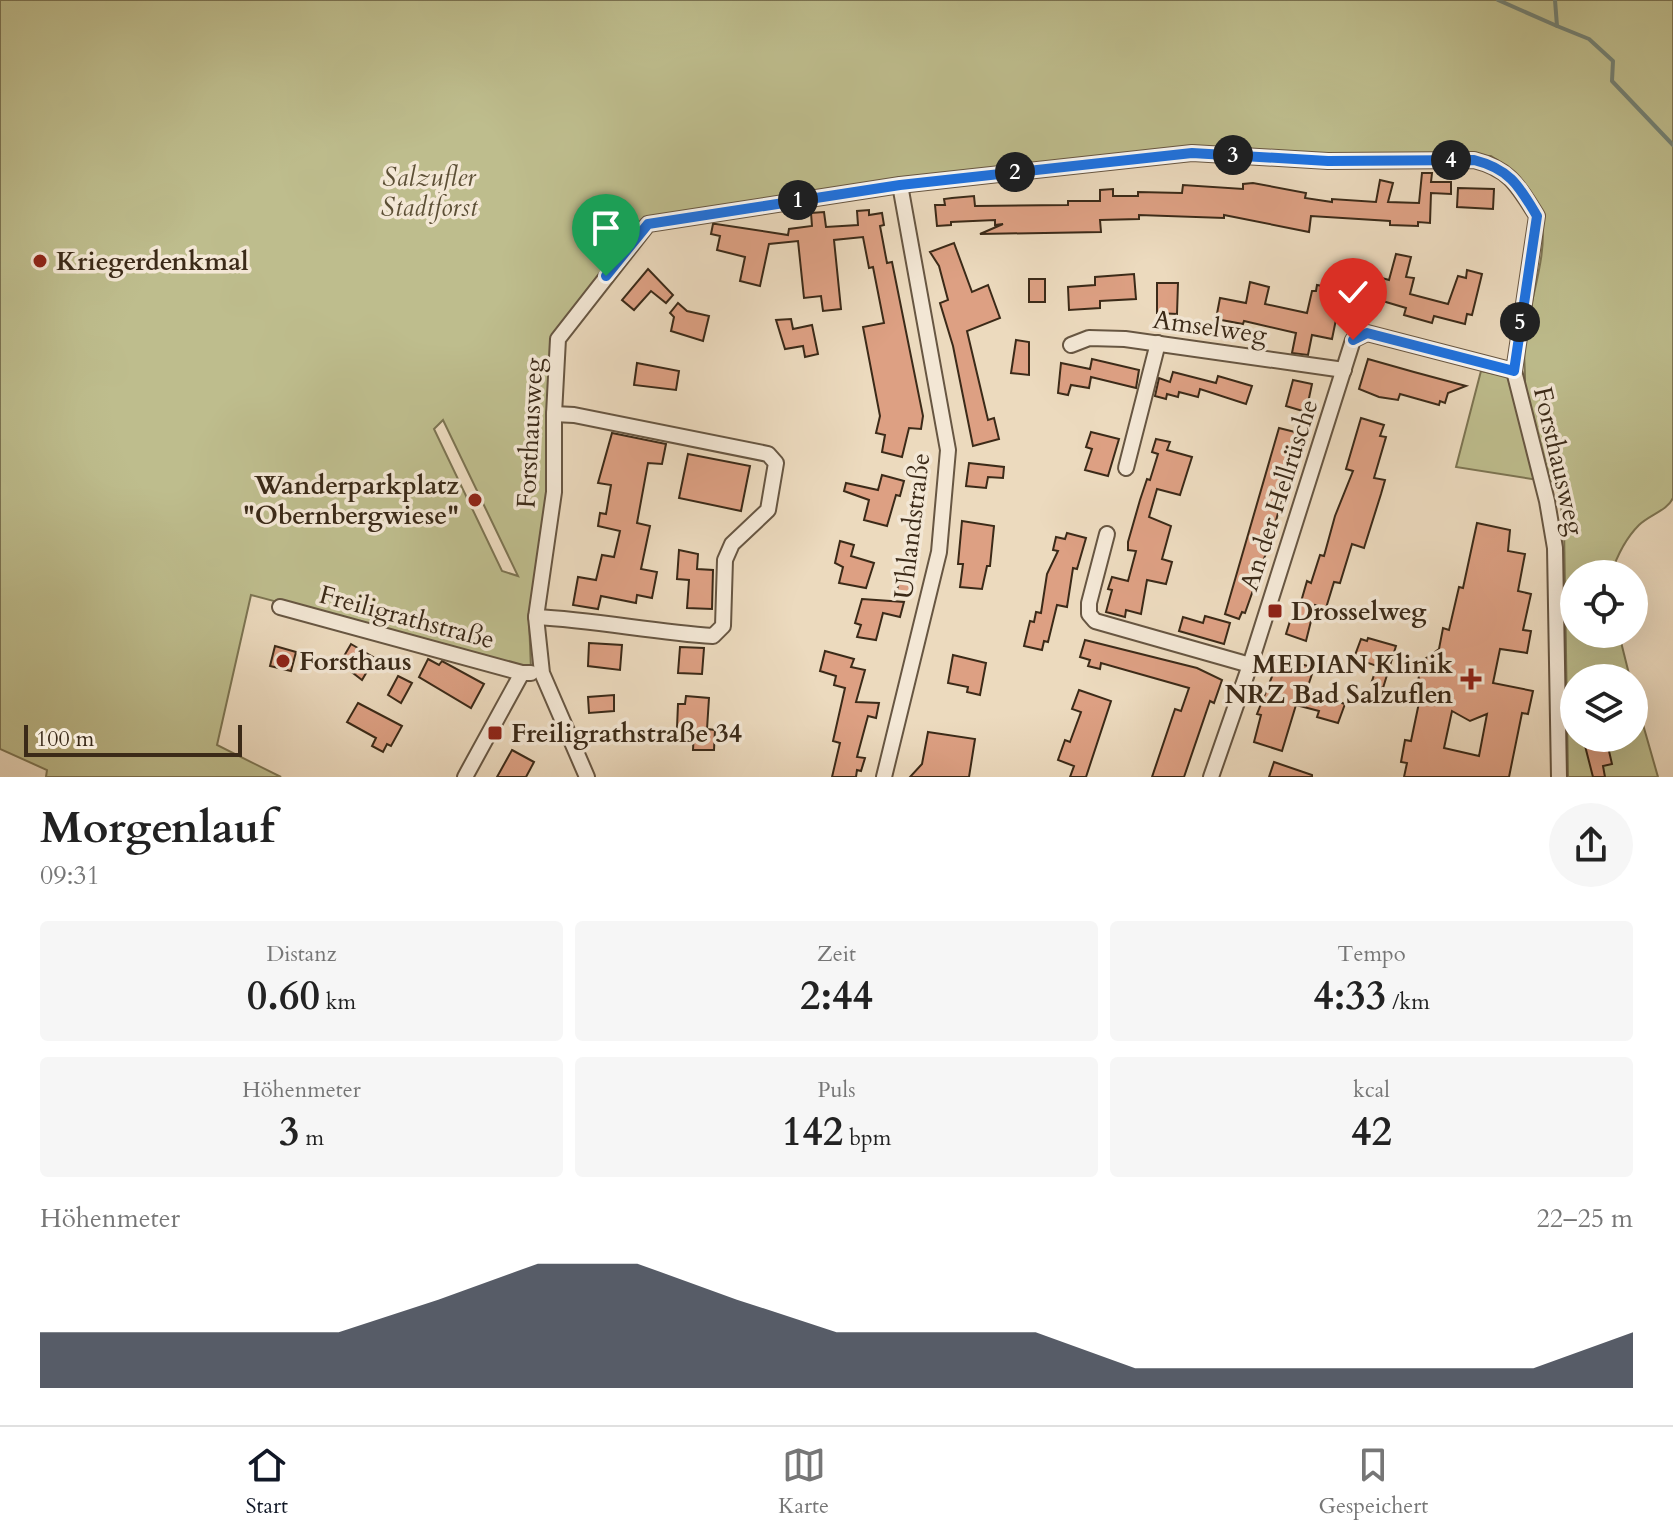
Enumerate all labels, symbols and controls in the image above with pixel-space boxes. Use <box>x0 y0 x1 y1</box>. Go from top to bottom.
pin: 3 <box>1213 135 1253 175</box>
text: 3 <box>1227 140 1239 170</box>
pin: 4 <box>1431 140 1471 180</box>
text: 4 <box>1445 145 1457 175</box>
pin: 2 <box>995 152 1035 192</box>
text: 2 <box>1009 157 1021 187</box>
park label: Salzufler Stadtforst <box>381 160 478 225</box>
pin: 1 <box>778 180 818 220</box>
text: 1 <box>792 185 804 215</box>
pin <box>572 194 640 276</box>
icon: arrive <box>584 206 628 250</box>
place label: Kriegerdenkmal <box>56 244 249 279</box>
marker: Kriegerdenkmal <box>31 252 49 270</box>
pin <box>1319 258 1387 340</box>
icon: check <box>1331 270 1375 314</box>
street label: Amselweg <box>1151 302 1270 352</box>
pin: 5 <box>1500 302 1540 342</box>
text: 5 <box>1514 307 1526 337</box>
street label: Forsthausweg <box>509 356 551 509</box>
street label: Forsthausweg <box>1525 384 1593 539</box>
street label: An der Hellrüsche <box>1232 395 1326 595</box>
street label: Uhlandstraße <box>886 451 938 601</box>
place label: Wanderparkplatz "Obernbergwiese" <box>243 468 459 533</box>
marker: Wanderparkplatz "Obernbergwiese" <box>466 491 484 509</box>
map controls <box>1560 560 1648 752</box>
button: locate <box>1560 560 1648 648</box>
street label: Freiligrathstraße <box>316 577 498 657</box>
place label: Drosselweg <box>1291 594 1427 629</box>
marker: Drosselweg <box>1266 602 1284 620</box>
place label: Forsthaus <box>299 644 412 679</box>
place label: MEDIAN Klinik NRZ Bad Salzuflen <box>1224 647 1454 712</box>
marker: Forsthaus <box>274 652 292 670</box>
button: layers <box>1560 664 1648 752</box>
marker: MEDIAN Klinik NRZ Bad Salzuflen <box>1460 668 1482 690</box>
place label: Freiligrathstraße 34 <box>511 716 742 751</box>
scale bar <box>24 721 242 757</box>
text: 100 m <box>36 724 94 754</box>
marker: Freiligrathstraße 34 <box>486 724 504 742</box>
text: Morgenlauf <box>40 798 275 858</box>
button: share <box>1549 803 1633 887</box>
text: 09:31 <box>40 858 100 893</box>
text: Distanz <box>266 939 337 969</box>
text: Zeit <box>817 939 856 969</box>
text: Tempo <box>1337 939 1406 969</box>
text: 0.60 <box>247 969 320 1024</box>
text: 2:44 <box>800 969 873 1024</box>
text: 4:33 <box>1313 969 1386 1024</box>
text: km <box>320 987 356 1017</box>
text: /km <box>1386 987 1430 1017</box>
text: Höhenmeter <box>242 1075 361 1105</box>
text: Puls <box>817 1075 856 1105</box>
text: kcal <box>1353 1075 1390 1105</box>
text: 3 <box>279 1105 299 1160</box>
text: 142 <box>782 1105 843 1160</box>
text: 42 <box>1351 1105 1392 1160</box>
text: m <box>299 1123 324 1153</box>
text: bpm <box>843 1123 891 1153</box>
text: Höhenmeter <box>40 1201 180 1236</box>
text: 22–25 m <box>1536 1201 1633 1236</box>
tab: Start <box>245 1443 289 1521</box>
tab: Karte <box>778 1443 829 1521</box>
tab: Gespeichert <box>1319 1443 1428 1521</box>

